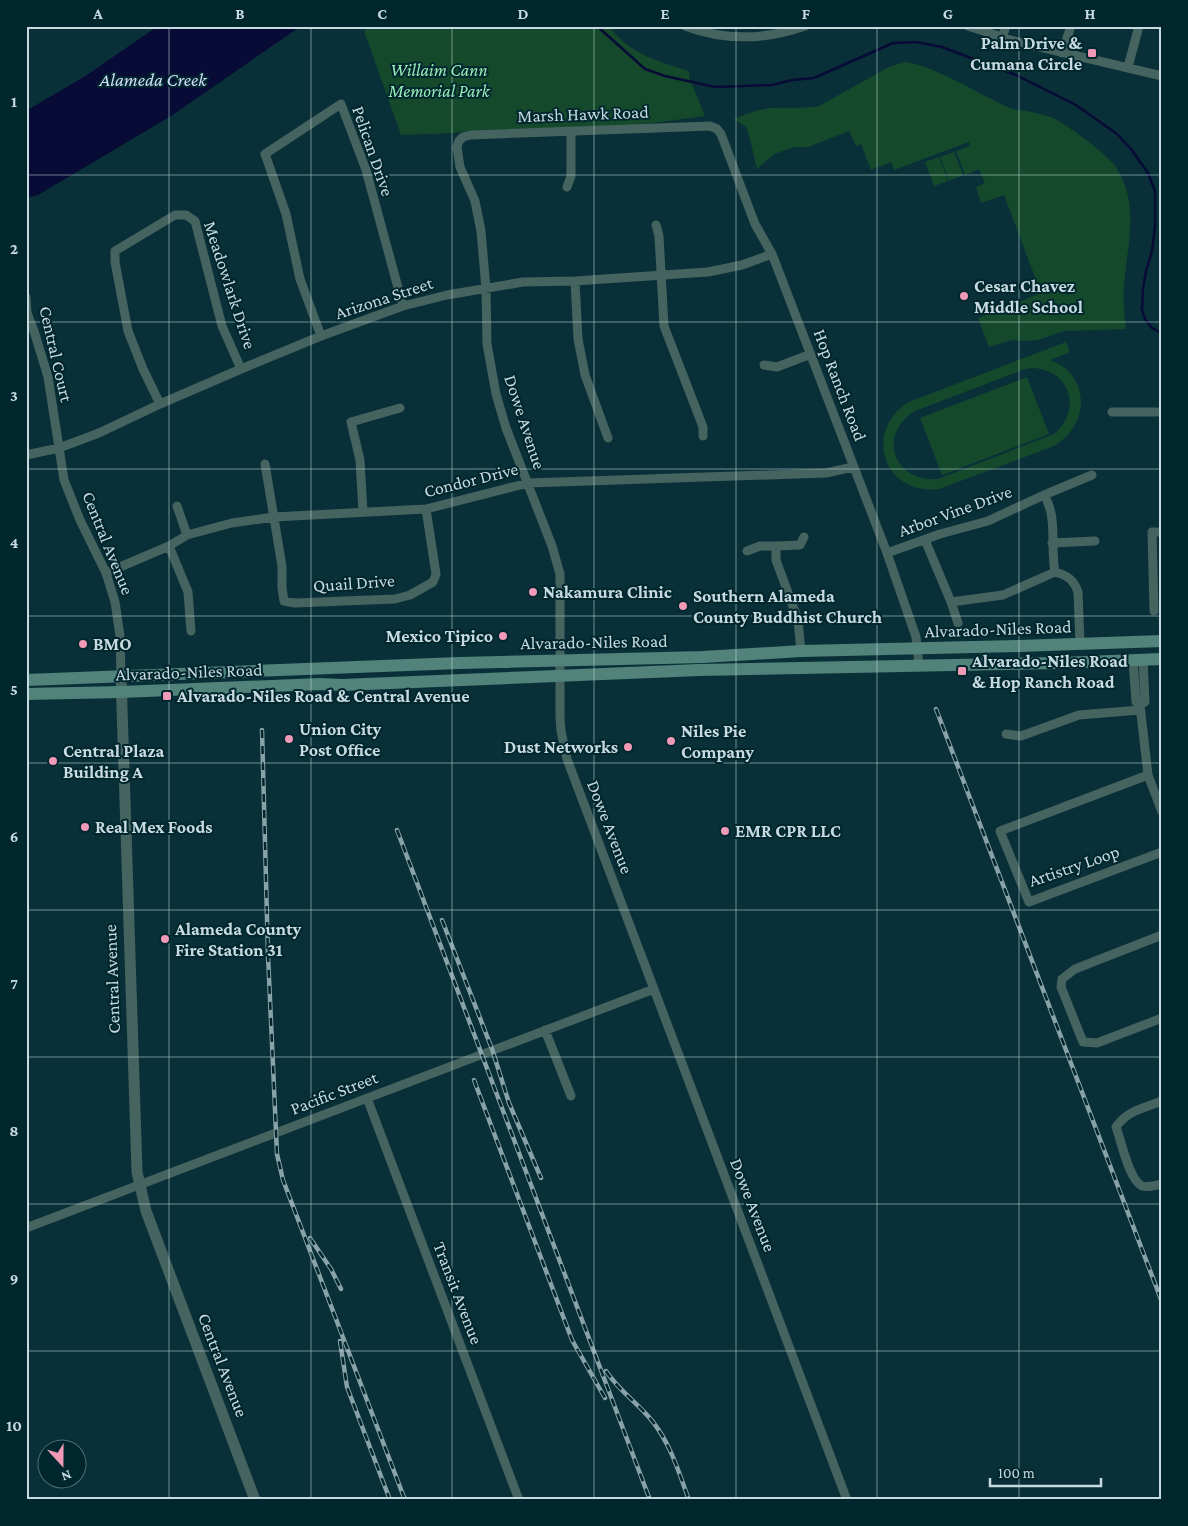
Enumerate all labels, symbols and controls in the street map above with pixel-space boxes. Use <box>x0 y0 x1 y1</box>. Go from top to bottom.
text: A <box>92 5 103 22</box>
text: B <box>235 5 245 22</box>
text: C <box>377 5 387 22</box>
text: D <box>517 5 529 22</box>
text: E <box>660 5 670 22</box>
text: F <box>802 5 811 22</box>
text: G <box>943 5 953 22</box>
text: H <box>1085 5 1096 22</box>
place label: Palm Drive & Cumana Circle <box>970 33 1082 74</box>
marker: Palm Drive & Cumana Circle <box>1086 47 1098 59</box>
park label: Willaim Cann Memorial Park <box>387 60 491 101</box>
water label: Alameda Creek <box>98 69 207 90</box>
text: 1 <box>11 93 17 110</box>
street label: Marsh Hawk Road <box>517 102 650 126</box>
street label: Pelican Drive <box>348 103 398 199</box>
street label: Meadowlark Drive <box>200 219 260 352</box>
text: 2 <box>10 240 18 257</box>
street label: Arizona Street <box>333 272 436 323</box>
place label: Cesar Chavez Middle School <box>974 276 1083 317</box>
marker: Cesar Chavez Middle School <box>958 290 970 302</box>
street label: Central Court <box>35 304 77 405</box>
street label: Hop Ranch Road <box>809 326 871 444</box>
street label: Dowe Avenue <box>500 372 550 472</box>
text: 3 <box>10 387 18 404</box>
street label: Condor Drive <box>422 459 520 501</box>
street label: Arbor Vine Drive <box>896 481 1015 541</box>
street label: Central Avenue <box>78 488 138 598</box>
text: 4 <box>10 534 19 551</box>
street label: Quail Drive <box>312 570 396 596</box>
place label: Nakamura Clinic <box>543 582 672 602</box>
marker: Nakamura Clinic <box>527 586 539 598</box>
place label: Southern Alameda County Buddhist Church <box>693 586 883 627</box>
marker: Southern Alameda County Buddhist Church <box>677 600 689 612</box>
street label: Alvarado-Niles Road <box>924 616 1072 642</box>
place label: Mexico Tipico <box>386 626 493 646</box>
marker: Mexico Tipico <box>497 630 509 642</box>
street label: Alvarado-Niles Road <box>520 631 668 653</box>
place label: BMO <box>93 634 132 654</box>
marker: BMO <box>77 638 89 650</box>
place label: Alvarado-Niles Road & Hop Ranch Road <box>971 651 1128 692</box>
street label: Alvarado-Niles Road <box>115 659 263 685</box>
marker: Alvarado-Niles Road & Hop Ranch Road <box>956 665 968 677</box>
text: 5 <box>10 681 18 698</box>
place label: Alvarado-Niles Road & Central Avenue <box>176 686 470 706</box>
marker: Alvarado-Niles Road & Central Avenue <box>161 690 173 702</box>
place label: Union City Post Office <box>299 719 381 760</box>
place label: Niles Pie Company <box>681 721 754 762</box>
marker: Union City Post Office <box>283 733 295 745</box>
marker: Niles Pie Company <box>665 735 677 747</box>
place label: Dust Networks <box>504 737 618 757</box>
place label: Central Plaza Building A <box>63 741 165 782</box>
marker: Dust Networks <box>622 741 634 753</box>
marker: Central Plaza Building A <box>47 755 59 767</box>
street label: Dowe Avenue <box>583 778 637 877</box>
place label: Real Mex Foods <box>95 817 213 837</box>
marker: Real Mex Foods <box>79 821 91 833</box>
place label: EMR CPR LLC <box>735 821 841 841</box>
marker: EMR CPR LLC <box>719 825 731 837</box>
text: 6 <box>10 828 18 845</box>
street label: Artistry Loop <box>1026 841 1122 891</box>
place label: Alameda County Fire Station 31 <box>174 919 301 960</box>
street label: Central Avenue <box>100 924 124 1034</box>
marker: Alameda County Fire Station 31 <box>159 933 171 945</box>
text: 7 <box>10 975 18 992</box>
street label: Pacific Street <box>288 1067 381 1119</box>
text: 8 <box>9 1122 19 1139</box>
street label: Dowe Avenue <box>726 1156 780 1255</box>
street label: Transit Avenue <box>429 1239 487 1347</box>
text: 9 <box>10 1270 18 1287</box>
street label: Central Avenue <box>194 1310 252 1420</box>
text: 10 <box>6 1417 22 1434</box>
north arrow <box>38 1438 88 1488</box>
scale bar <box>990 1456 1102 1488</box>
text: 100 m <box>998 1465 1035 1481</box>
text: N <box>59 1467 74 1485</box>

